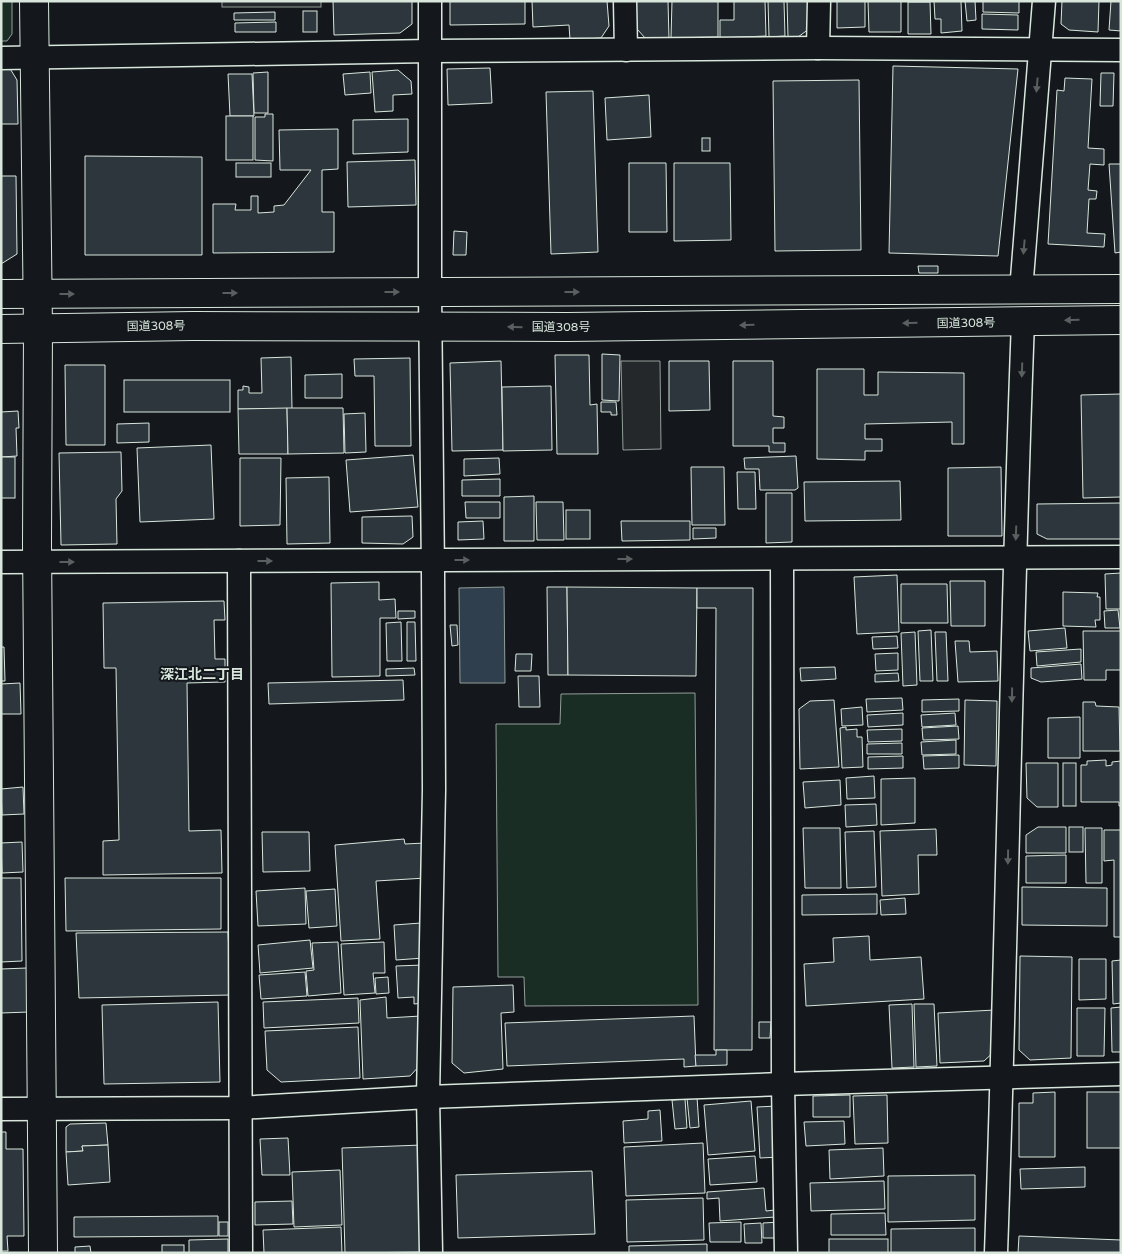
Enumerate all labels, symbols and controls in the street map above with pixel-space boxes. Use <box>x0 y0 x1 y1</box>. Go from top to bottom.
one-way arrow <box>1033 77 1041 93</box>
one-way arrow <box>1020 239 1028 255</box>
one-way arrow <box>565 287 581 295</box>
one-way arrow <box>385 288 401 296</box>
one-way arrow <box>222 289 238 297</box>
one-way arrow <box>60 290 76 298</box>
street label: 国道308号 <box>937 315 995 331</box>
one-way arrow <box>1064 317 1080 325</box>
street label: 国道308号 <box>127 318 185 334</box>
street label: 国道308号 <box>532 320 590 334</box>
one-way arrow <box>901 320 917 328</box>
one-way arrow <box>739 321 755 329</box>
one-way arrow <box>506 323 522 331</box>
one-way arrow <box>1017 362 1025 378</box>
one-way arrow <box>1012 525 1020 541</box>
one-way arrow <box>617 555 633 563</box>
one-way arrow <box>455 556 471 564</box>
one-way arrow <box>257 557 273 565</box>
one-way arrow <box>60 558 76 566</box>
district label: 深江北二丁目 <box>160 666 244 683</box>
one-way arrow <box>1008 687 1016 703</box>
one-way arrow <box>1004 850 1012 866</box>

